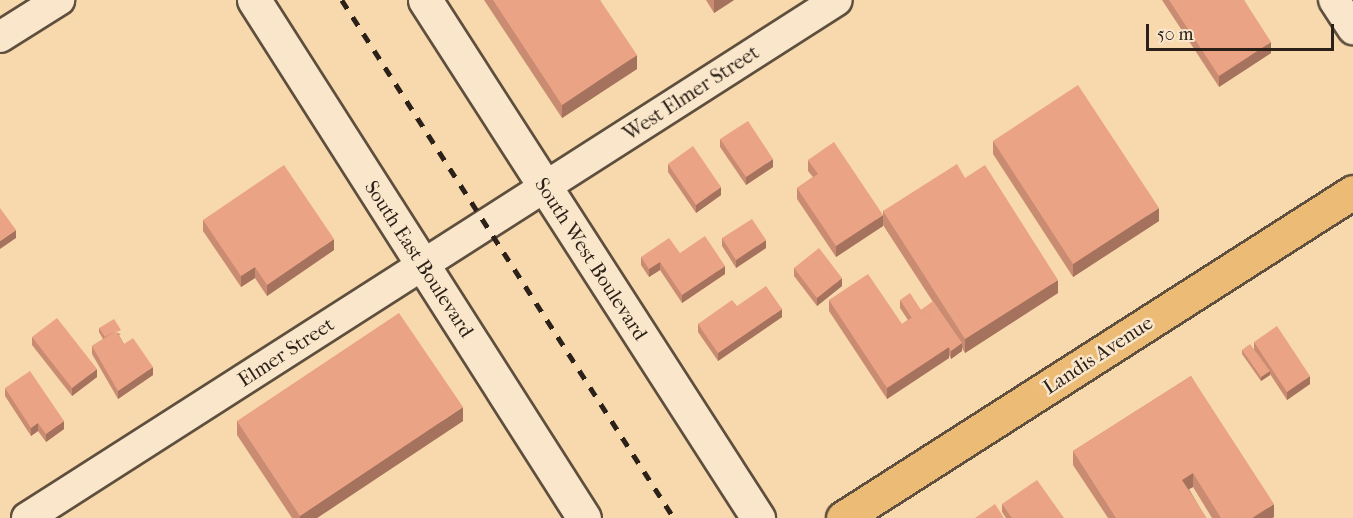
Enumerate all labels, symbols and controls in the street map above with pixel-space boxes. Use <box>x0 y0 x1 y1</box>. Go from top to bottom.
scale bar <box>1149 12 1336 50</box>
text: 50 m <box>1157 24 1193 45</box>
street label: West Elmer Street <box>619 40 763 146</box>
street label: South West Boulevard <box>530 173 652 345</box>
street label: South East Boulevard <box>359 176 479 342</box>
street label: Landis Avenue <box>1039 311 1157 399</box>
street label: Elmer Street <box>233 312 339 392</box>

